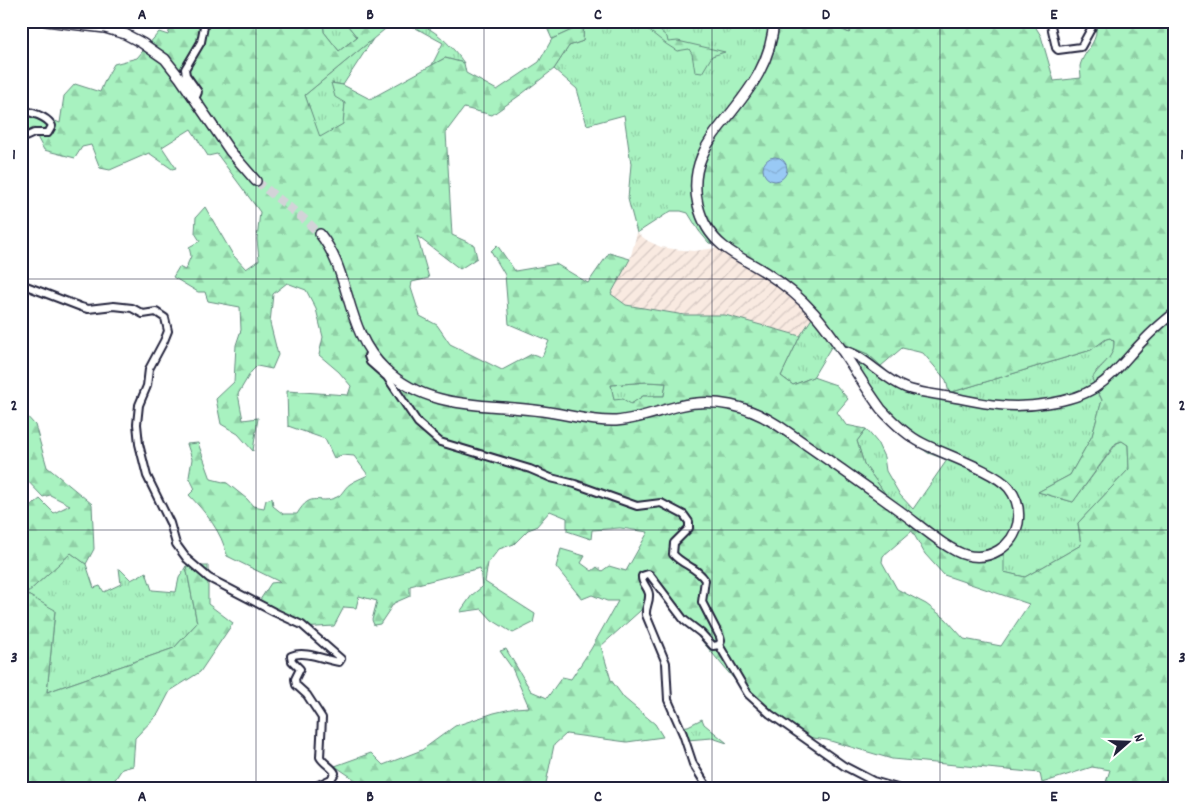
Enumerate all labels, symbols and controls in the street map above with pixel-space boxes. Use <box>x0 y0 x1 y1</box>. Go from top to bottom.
text: A <box>138 4 147 27</box>
text: B <box>366 4 374 27</box>
text: C <box>594 4 602 27</box>
text: D <box>822 4 831 27</box>
text: E <box>1050 4 1058 27</box>
text: 1 <box>12 144 16 167</box>
text: 1 <box>1180 144 1184 167</box>
text: 2 <box>11 395 18 418</box>
text: 2 <box>1179 395 1186 418</box>
text: 3 <box>10 647 18 670</box>
text: 3 <box>1178 647 1186 670</box>
north arrow <box>1104 716 1154 766</box>
text: N <box>1128 732 1149 745</box>
text: A <box>138 786 147 809</box>
text: B <box>366 786 374 809</box>
text: C <box>594 786 602 809</box>
text: D <box>822 786 831 809</box>
text: E <box>1050 786 1058 809</box>

